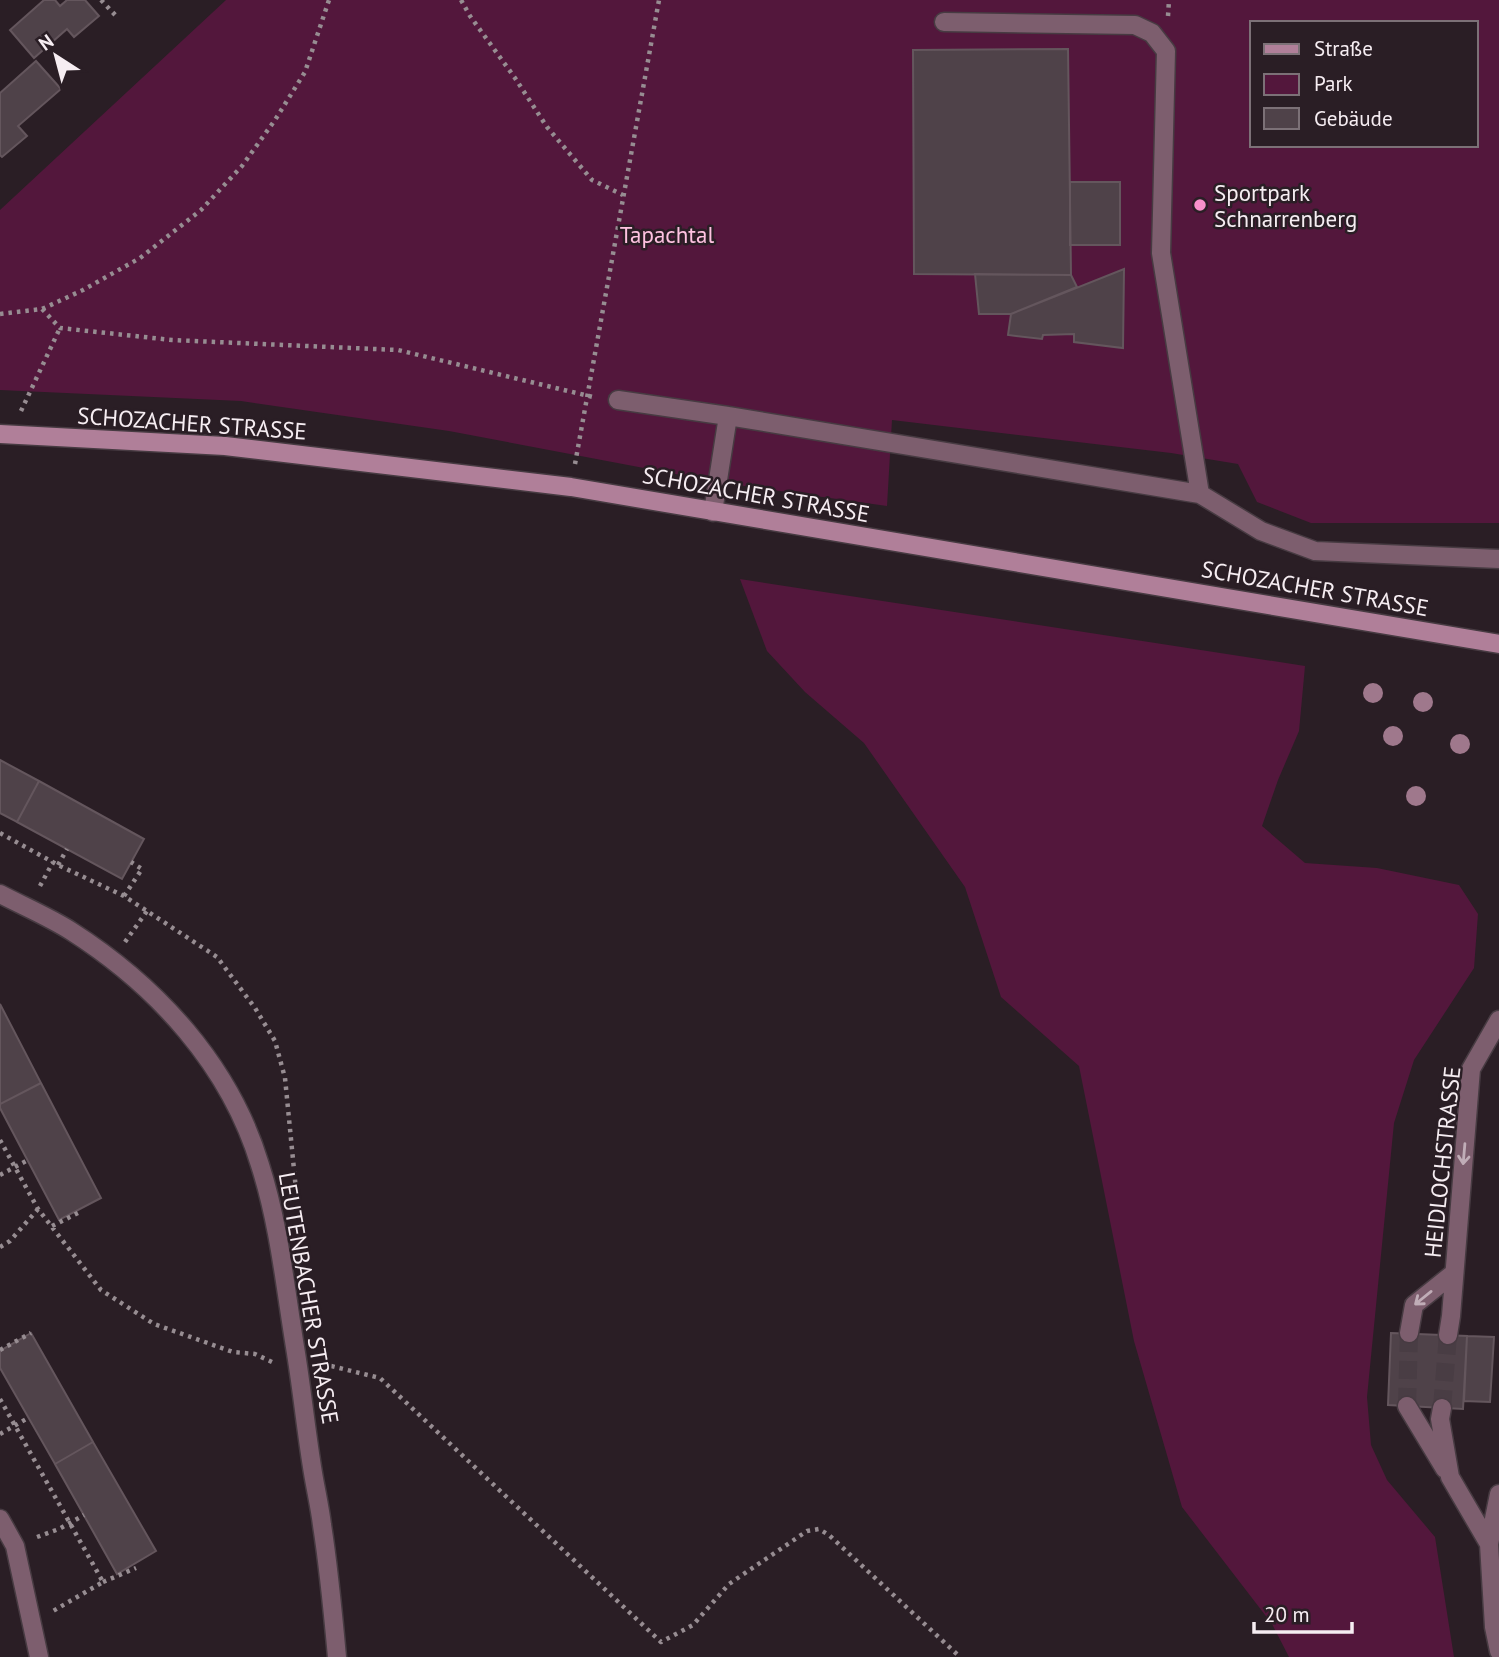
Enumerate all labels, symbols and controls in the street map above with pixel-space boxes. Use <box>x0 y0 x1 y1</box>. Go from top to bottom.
north arrow <box>21 21 91 91</box>
legend <box>1250 21 1478 147</box>
text: N <box>34 29 58 56</box>
text: Straße <box>1314 35 1373 62</box>
text: Park <box>1314 70 1353 97</box>
text: Gebäude <box>1314 105 1393 132</box>
place label: Sportpark Schnarrenberg <box>1214 178 1357 233</box>
marker: Sportpark Schnarrenberg <box>1192 197 1208 213</box>
park label: Tapachtal <box>620 220 715 249</box>
street label: SCHOZACHER STRASSE <box>76 401 308 445</box>
street label: SCHOZACHER STRASSE <box>640 460 872 528</box>
street label: SCHOZACHER STRASSE <box>1199 554 1431 622</box>
street label: HEIDLOCHSTRASSE <box>1418 1065 1466 1259</box>
one-way arrow <box>1457 1142 1470 1165</box>
street label: LEUTENBACHER STRASSE <box>273 1170 345 1426</box>
one-way arrow <box>1414 1290 1432 1306</box>
scale bar <box>1254 1590 1352 1634</box>
text: 20 m <box>1264 1601 1310 1628</box>

